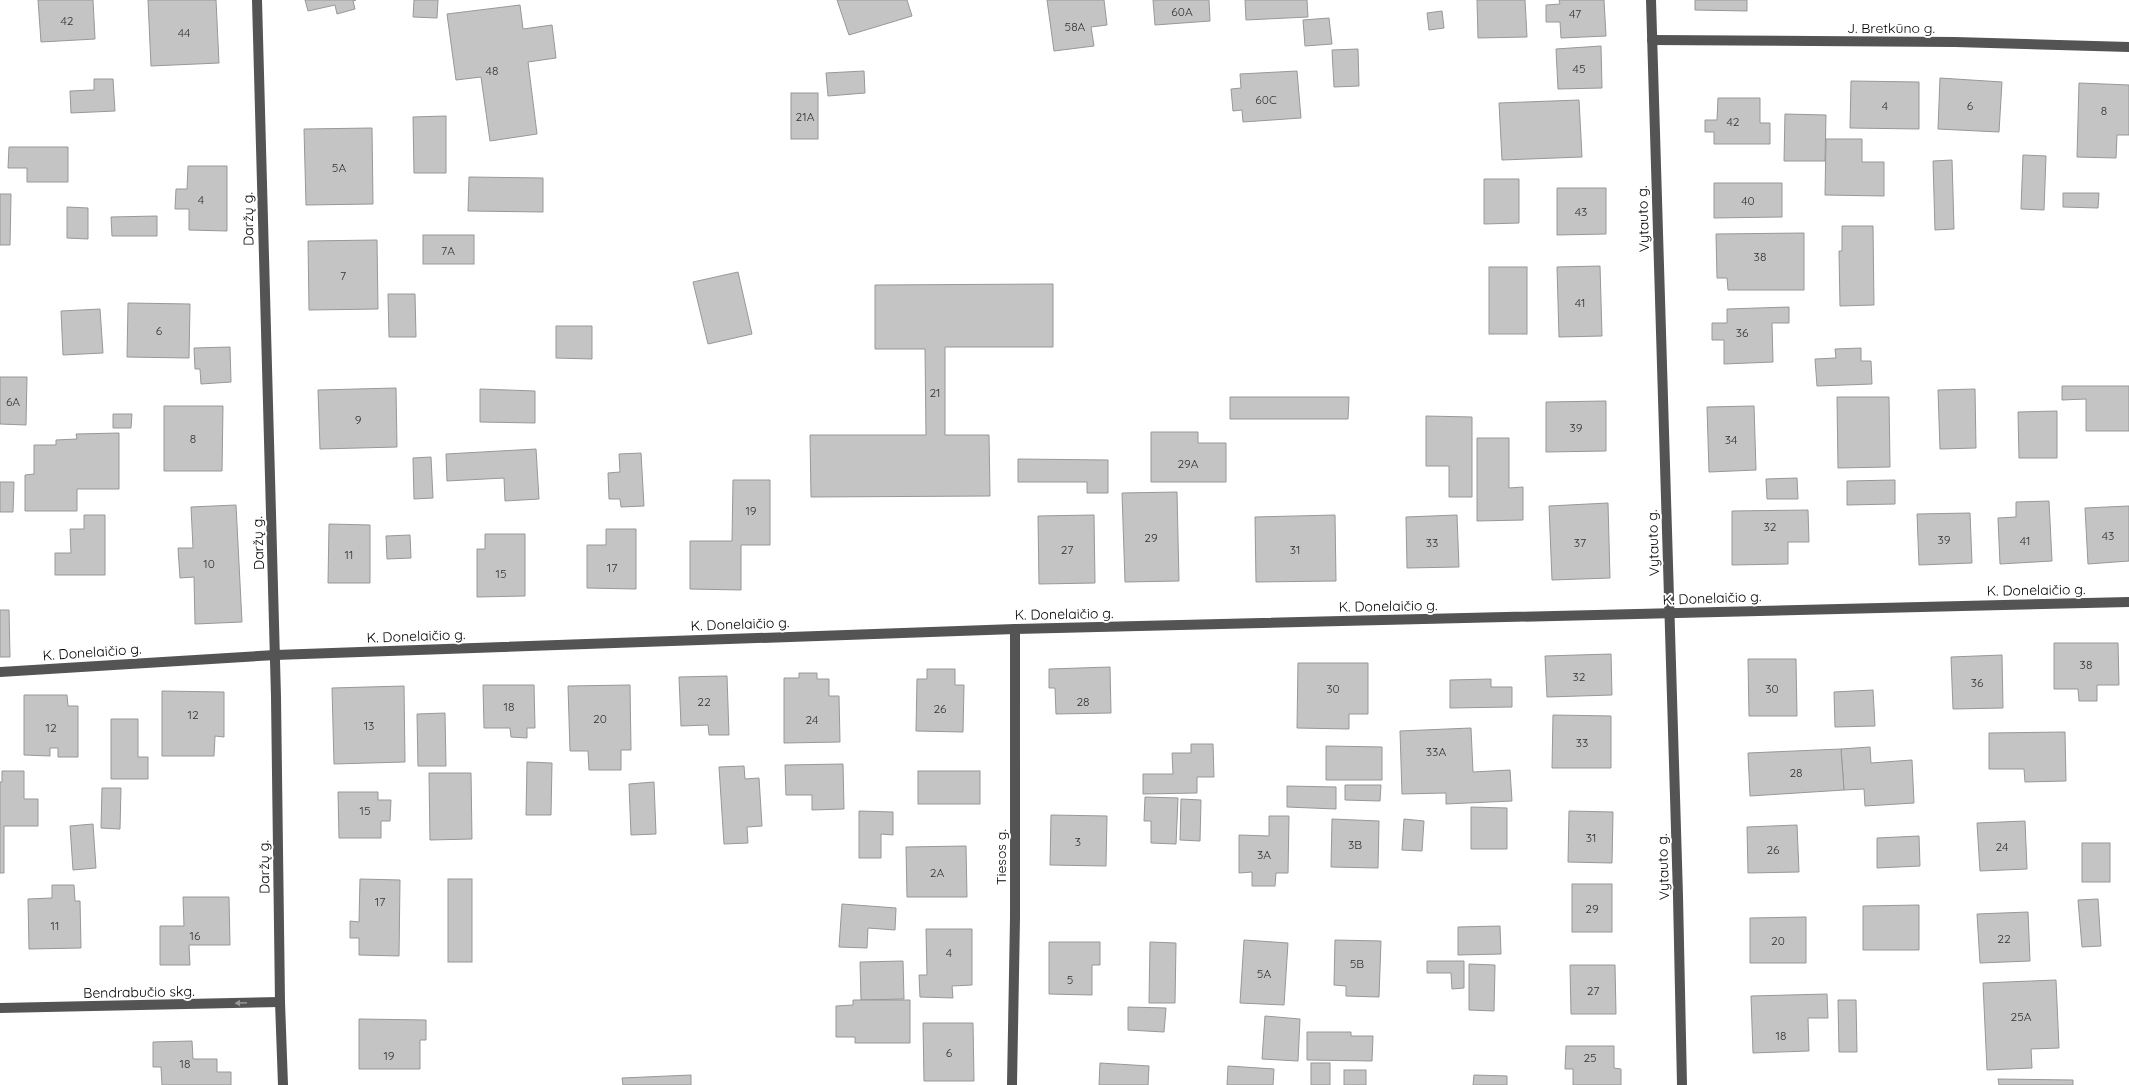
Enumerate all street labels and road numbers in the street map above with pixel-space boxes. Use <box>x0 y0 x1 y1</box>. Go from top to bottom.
street label: J. Bretkūno g. <box>1847 19 1935 37</box>
street label: Vytauto g. <box>1633 185 1653 253</box>
street label: Daržų g. <box>239 192 257 246</box>
street label: Vytauto g. <box>1643 509 1663 577</box>
street label: Daržų g. <box>248 516 268 570</box>
street label: K. Donelaičio g. <box>1986 580 2086 600</box>
street label: K. Donelaičio g. <box>1662 587 1762 609</box>
street label: K. Donelaičio g. <box>1338 596 1438 616</box>
street label: K. Donelaičio g. <box>1014 604 1114 624</box>
street label: K. Donelaičio g. <box>690 613 790 635</box>
street label: K. Donelaičio g. <box>366 625 466 647</box>
street label: K. Donelaičio g. <box>42 640 142 664</box>
street label: Tiesos g. <box>992 829 1010 885</box>
street label: Vytauto g. <box>1653 833 1673 901</box>
street label: Daržų g. <box>255 840 273 894</box>
street label: Bendrabučio skg. <box>83 982 195 1002</box>

